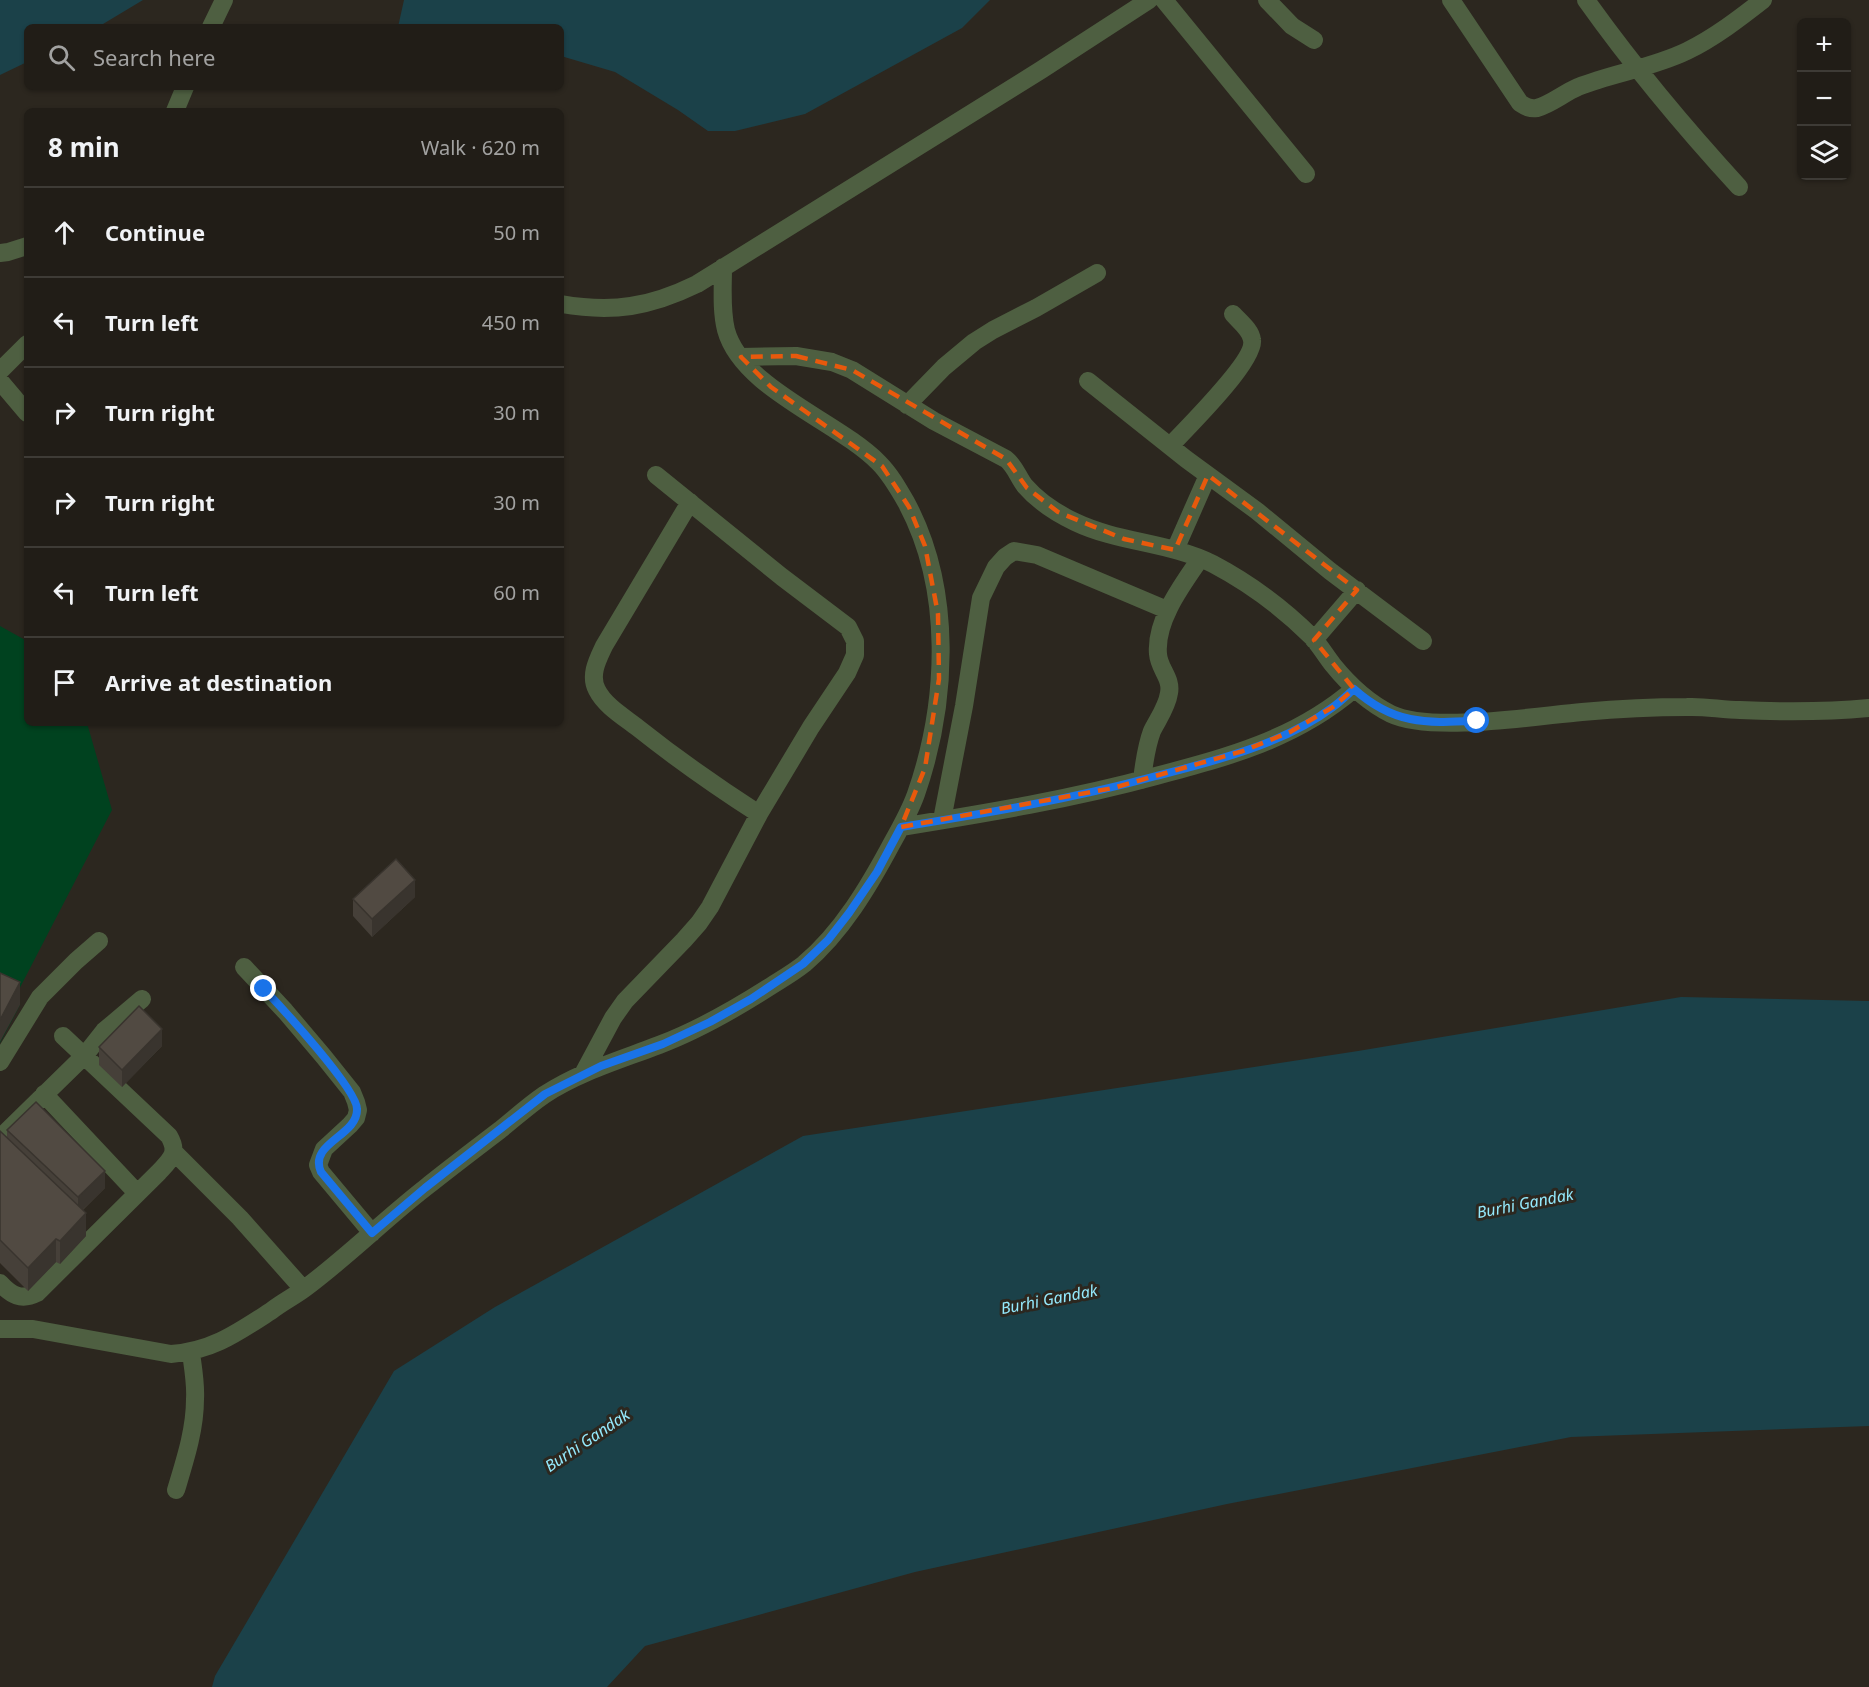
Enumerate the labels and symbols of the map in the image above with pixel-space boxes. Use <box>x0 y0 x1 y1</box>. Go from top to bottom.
route start <box>1463 707 1489 733</box>
route end <box>250 975 276 1001</box>
water label: Burhi Gandak <box>1475 1183 1576 1223</box>
water label: Burhi Gandak <box>999 1279 1100 1319</box>
water label: Burhi Gandak <box>540 1403 635 1477</box>

